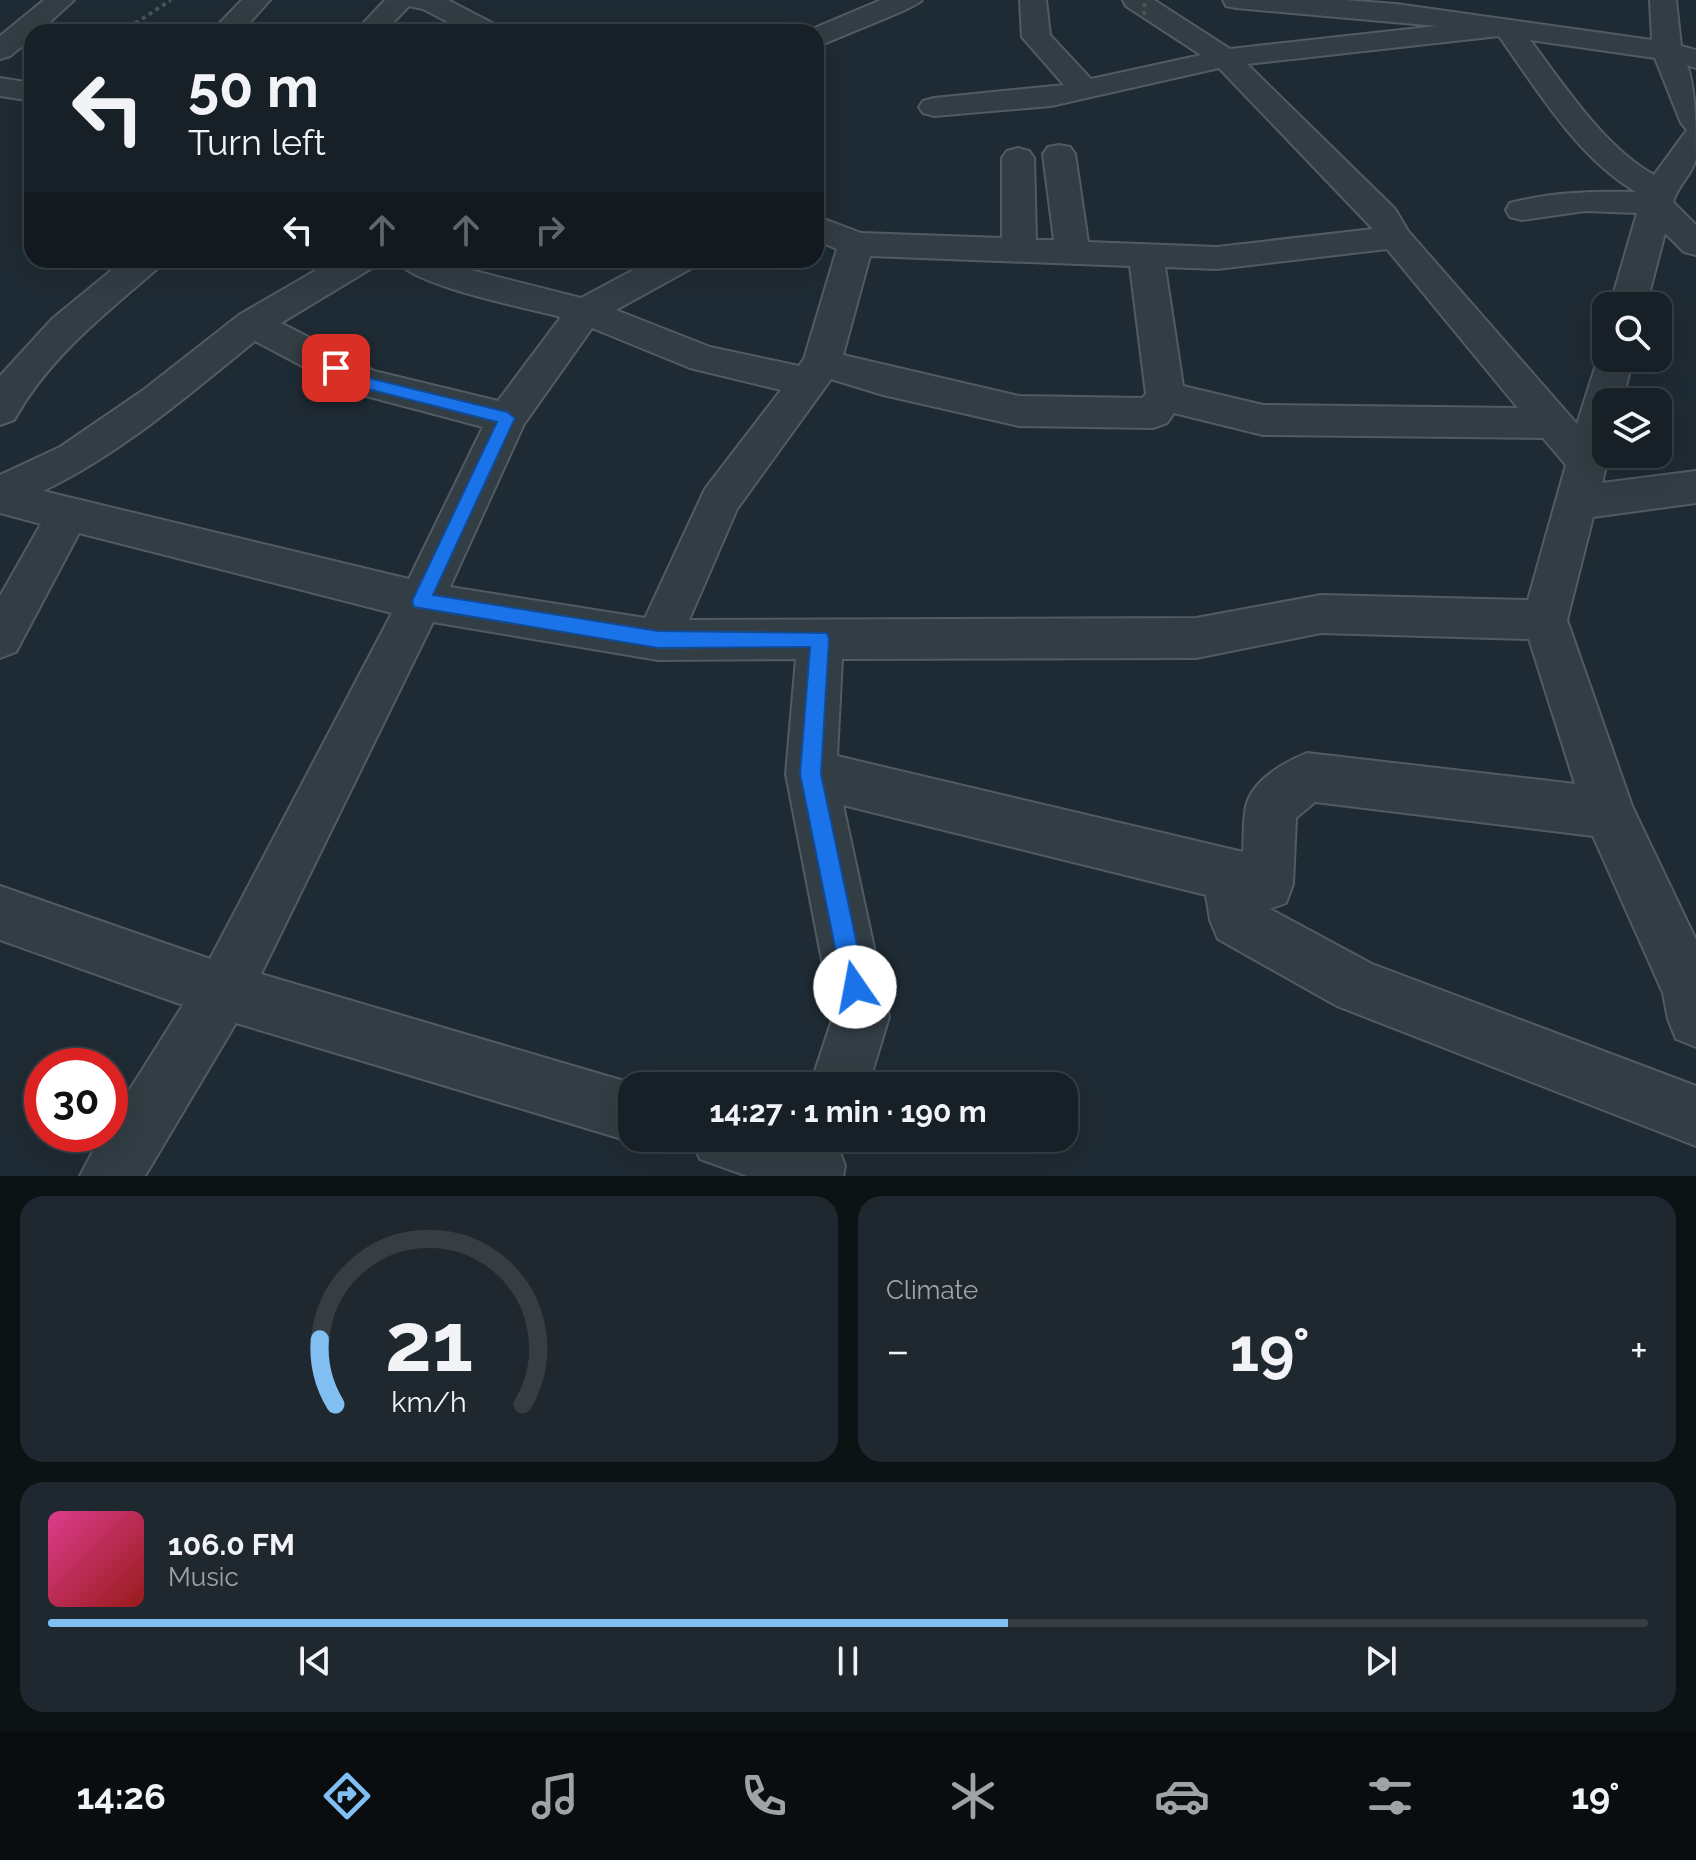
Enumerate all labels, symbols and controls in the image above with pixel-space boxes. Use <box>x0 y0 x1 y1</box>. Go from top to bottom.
text: 50 m <box>188 54 319 120</box>
icon: left <box>56 56 160 160</box>
text: Turn left <box>188 121 326 163</box>
icon: left <box>276 208 320 252</box>
icon: ahead <box>360 208 404 252</box>
icon: ahead <box>444 208 488 252</box>
icon: right <box>528 208 572 252</box>
map controls <box>1592 292 1672 468</box>
button: search <box>1592 292 1672 372</box>
pin <box>302 334 370 402</box>
icon: arrive <box>314 346 358 390</box>
button: layers <box>1592 388 1672 468</box>
position arrow <box>813 945 897 1029</box>
speed limit sign: 30 <box>24 1048 128 1152</box>
text: 14:27 · 1 min · 190 m <box>709 1094 987 1129</box>
text: Climate <box>886 1275 978 1305</box>
text: 21 <box>385 1293 473 1390</box>
text: 19° <box>1230 1315 1310 1385</box>
text: − <box>886 1325 910 1376</box>
text: + <box>1630 1325 1648 1376</box>
text: km/h <box>391 1385 467 1419</box>
text: 106.0 FM <box>168 1527 295 1562</box>
text: Music <box>168 1562 239 1592</box>
icon: previous <box>293 1639 337 1683</box>
icon: pause <box>826 1639 870 1683</box>
icon: next <box>1359 1639 1403 1683</box>
icon: directions <box>319 1768 375 1824</box>
icon: music <box>527 1768 583 1824</box>
icon: phone <box>736 1768 792 1824</box>
icon: climate <box>945 1768 1001 1824</box>
icon: car <box>1154 1768 1210 1824</box>
icon: filters <box>1362 1768 1418 1824</box>
text: 14:26 <box>76 1775 166 1817</box>
text: 19° <box>1571 1775 1620 1817</box>

